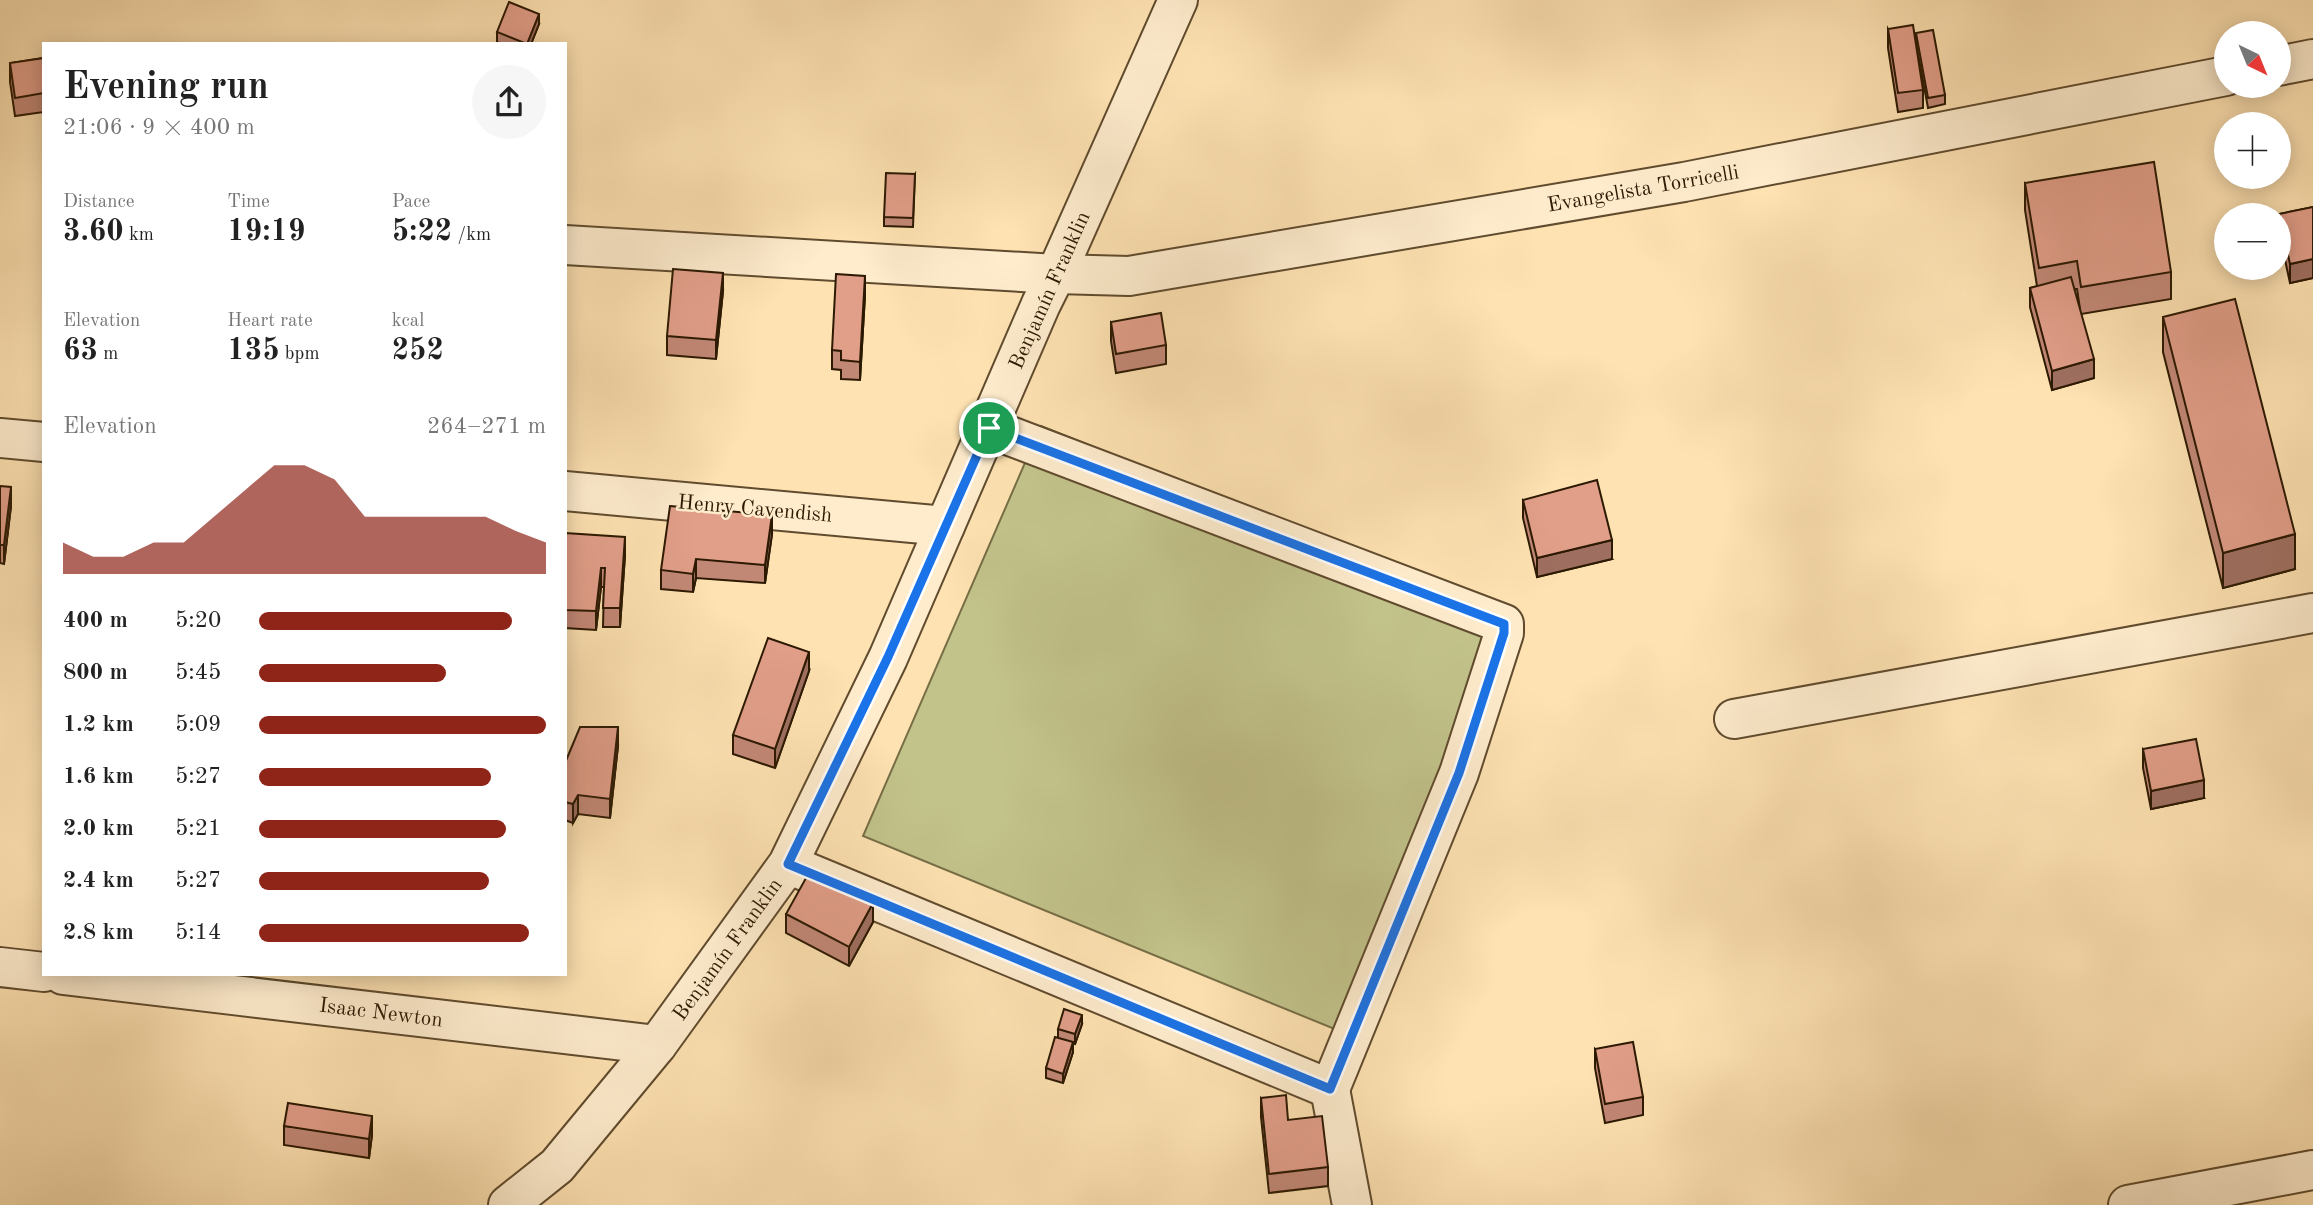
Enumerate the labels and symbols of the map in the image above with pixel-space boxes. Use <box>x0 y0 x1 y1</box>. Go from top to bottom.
north arrow <box>2214 21 2291 98</box>
street label: Evangelista Torricelli <box>1546 162 1741 217</box>
street label: Benjamín Franklin <box>1006 209 1095 373</box>
pin <box>959 398 1019 458</box>
street label: Henry Cavendish <box>677 492 833 527</box>
street label: Benjamín Franklin <box>670 875 787 1025</box>
street label: Isaac Newton <box>318 995 444 1031</box>

